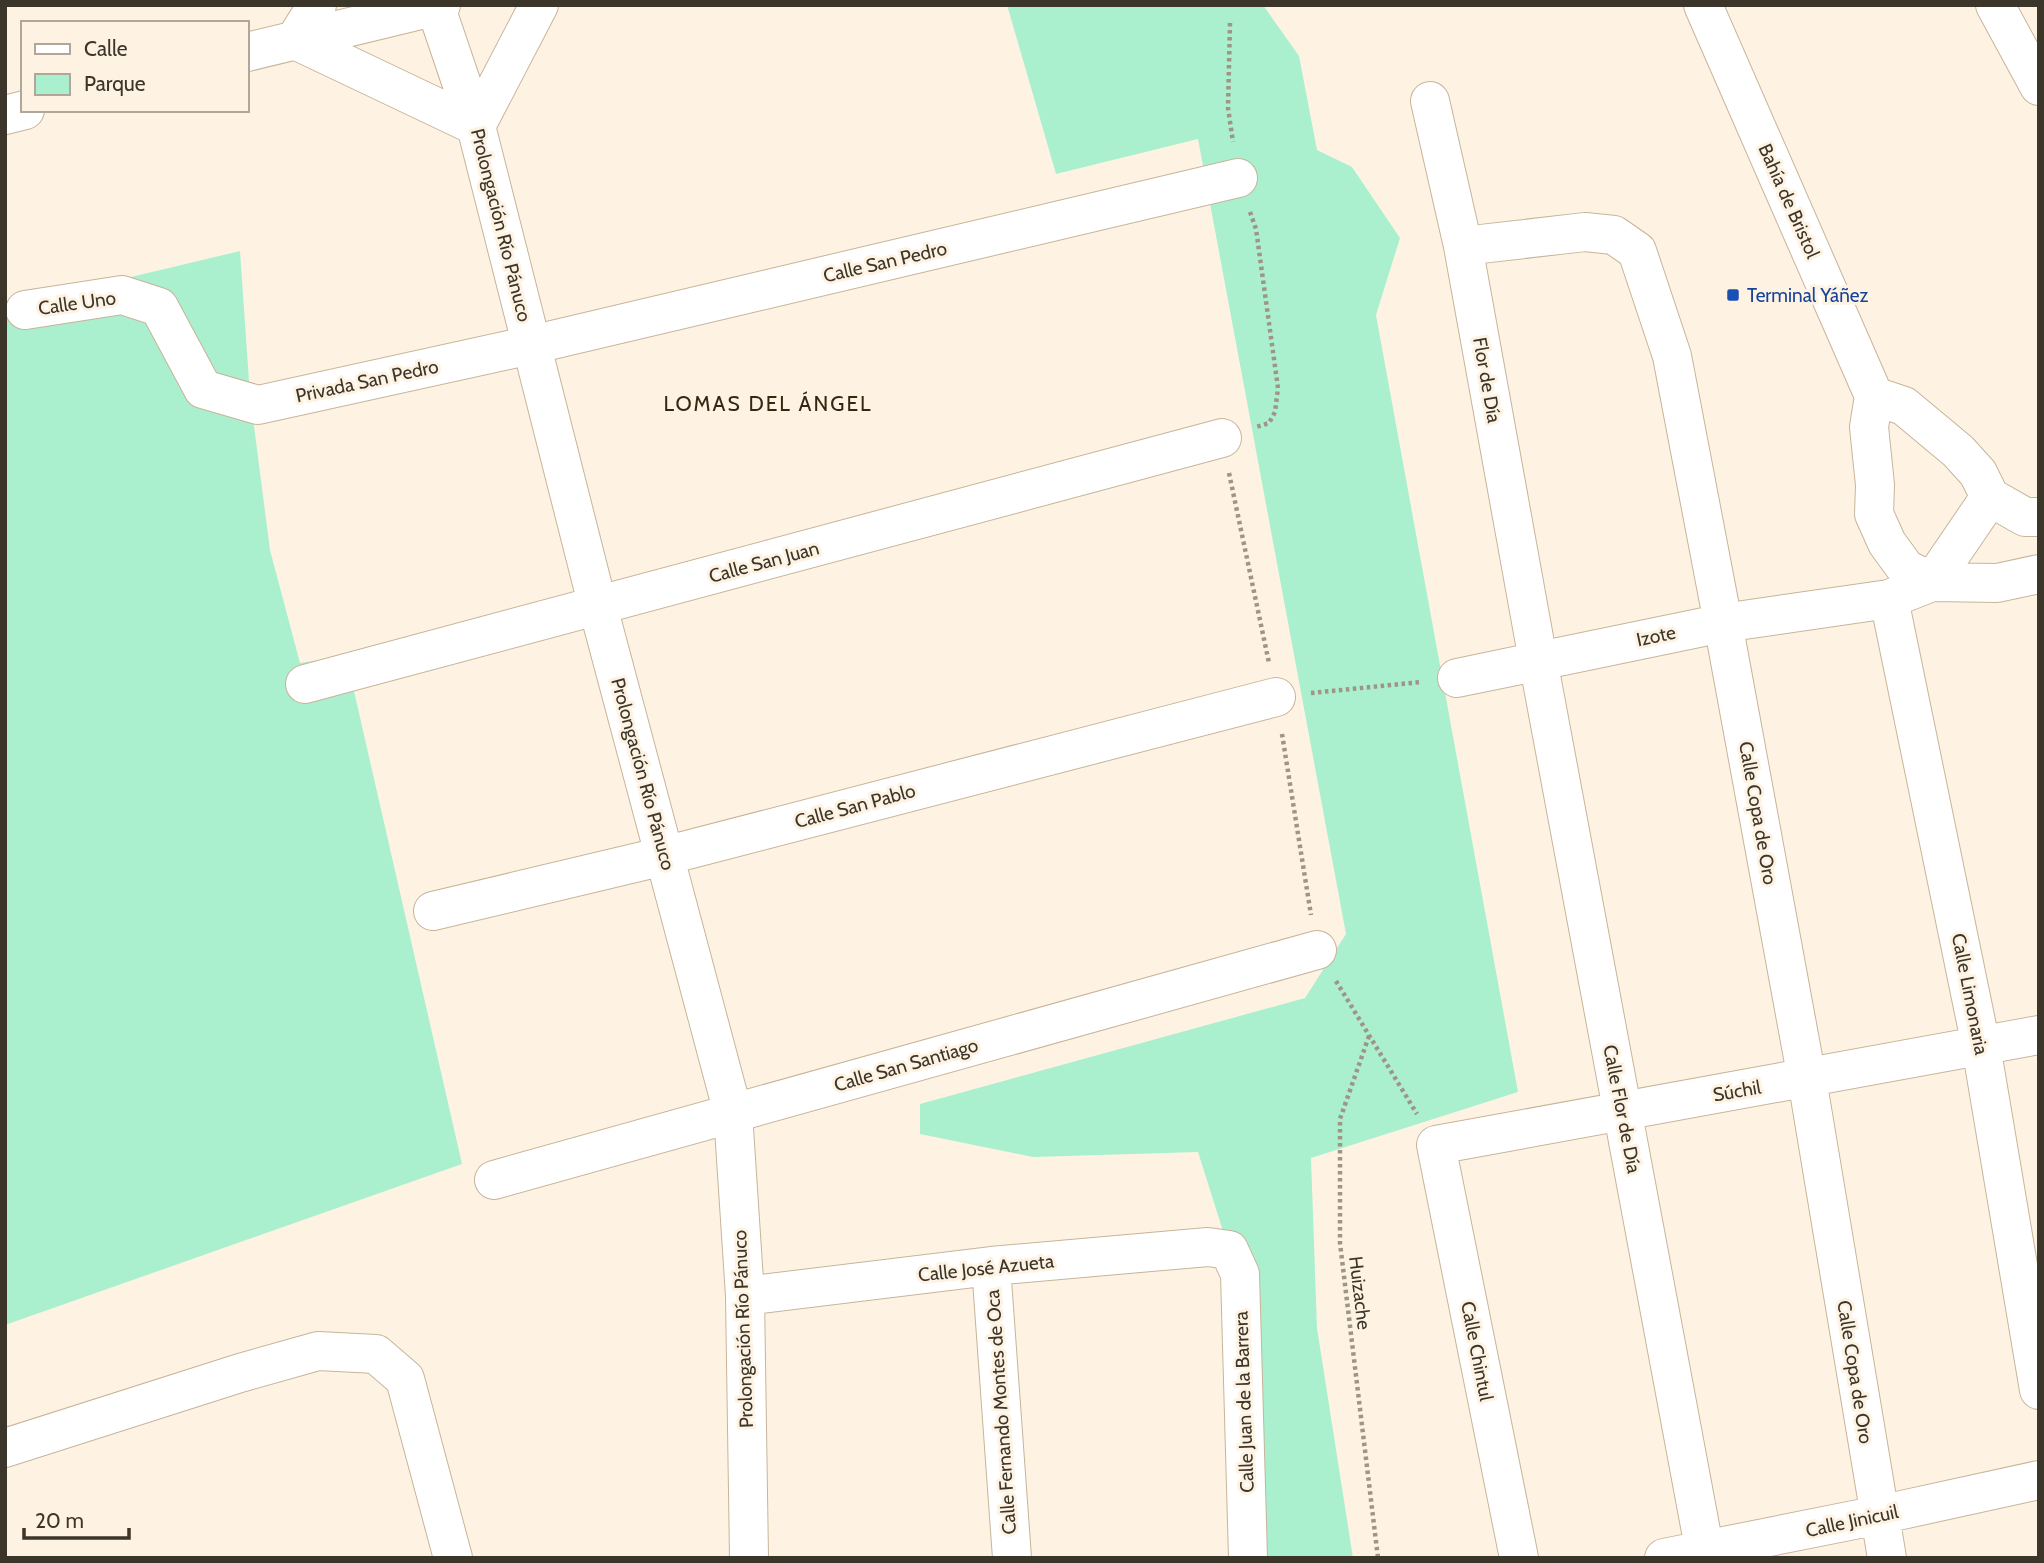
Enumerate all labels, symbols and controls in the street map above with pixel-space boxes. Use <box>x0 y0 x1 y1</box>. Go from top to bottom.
legend <box>21 21 248 112</box>
text: Calle <box>84 36 128 61</box>
text: Parque <box>84 71 146 96</box>
street label: Prolongación Río Pánuco <box>466 126 536 324</box>
street label: Bahía de Bristol <box>1753 140 1825 262</box>
street label: Calle San Pedro <box>821 237 949 287</box>
place label: Terminal Yáñez <box>1747 284 1869 307</box>
street label: Calle Uno <box>37 286 117 320</box>
marker: Terminal Yáñez <box>1725 287 1741 303</box>
street label: Flor de Día <box>1468 335 1506 425</box>
street label: Privada San Pedro <box>294 355 440 407</box>
district label: LOMAS DEL ÁNGEL <box>663 391 873 416</box>
street label: Calle San Juan <box>706 536 822 588</box>
street label: Izote <box>1634 621 1678 651</box>
street label: Prolongación Río Pánuco <box>606 675 680 873</box>
street label: Calle Copa de Oro <box>1734 740 1782 886</box>
street label: Calle San Pablo <box>792 779 918 833</box>
street label: Calle Limonaria <box>1947 931 1993 1057</box>
street label: Calle San Santiago <box>831 1033 981 1097</box>
street label: Calle Flor de Día <box>1598 1043 1646 1175</box>
street label: Súchil <box>1711 1075 1763 1107</box>
street label: Prolongación Río Pánuco <box>728 1230 758 1428</box>
street label: Calle José Azueta <box>917 1249 1055 1287</box>
street label: Huizache <box>1344 1255 1376 1331</box>
street label: Calle Fernando Montes de Oca <box>981 1289 1021 1535</box>
street label: Calle Chintul <box>1456 1299 1498 1403</box>
street label: Calle Copa de Oro <box>1832 1299 1878 1445</box>
street label: Calle Juan de la Barrera <box>1229 1311 1259 1493</box>
scale bar <box>24 1496 130 1540</box>
street label: Calle Jinicuil <box>1804 1500 1901 1542</box>
text: 20 m <box>35 1508 84 1533</box>

